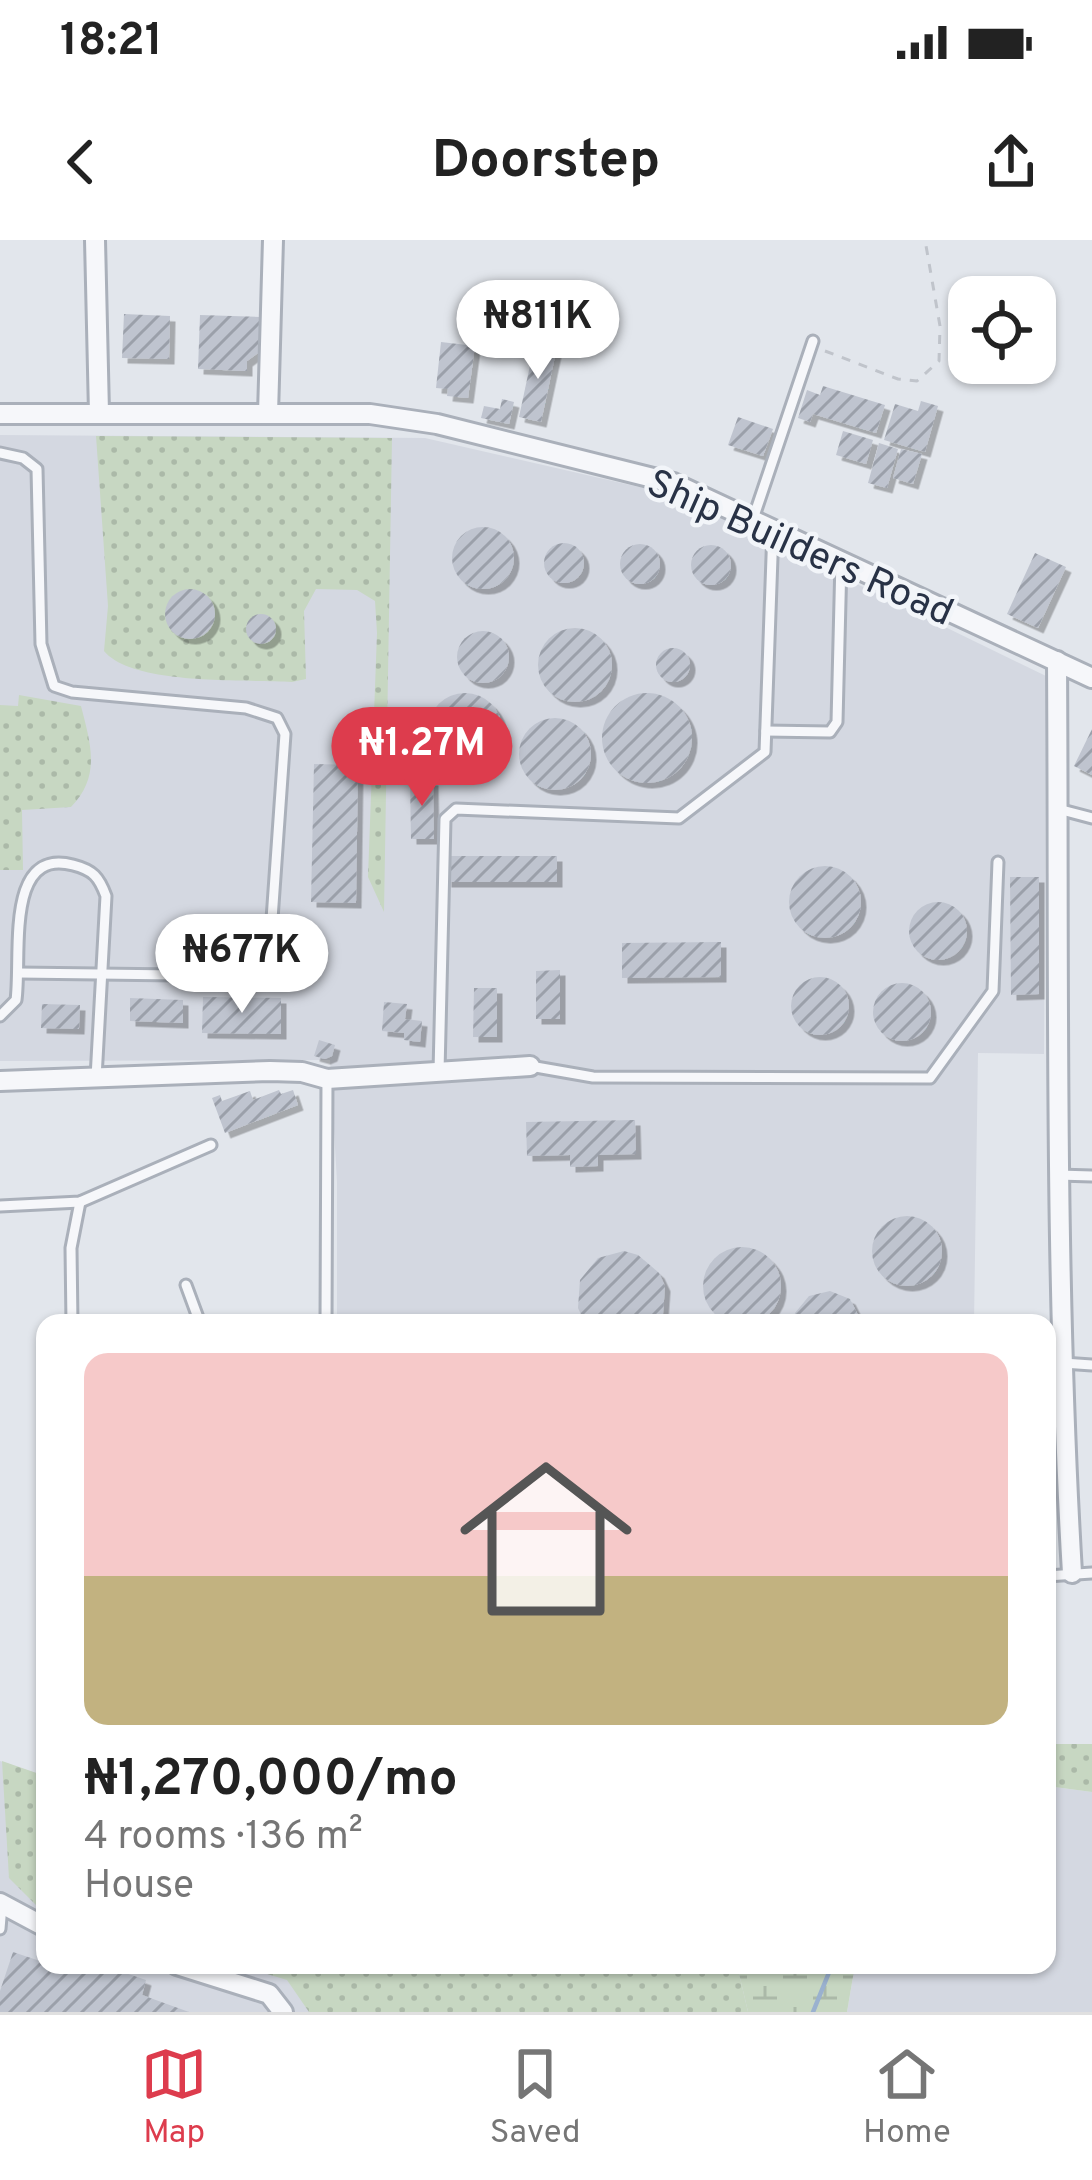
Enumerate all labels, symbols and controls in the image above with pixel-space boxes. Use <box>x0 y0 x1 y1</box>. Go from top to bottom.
text: 18:21 <box>60 14 163 71</box>
text: Doorstep <box>432 128 660 197</box>
icon: back <box>48 129 114 195</box>
icon: share <box>978 129 1044 195</box>
map controls <box>948 276 1056 384</box>
button: locate <box>948 276 1056 384</box>
pin: ₦811K <box>454 280 622 382</box>
text: ₦811K <box>483 294 593 343</box>
street label: Ship Builders Road <box>639 461 960 640</box>
pin: ₦1.27M <box>324 707 520 809</box>
text: ₦1.27M <box>358 721 486 770</box>
pin: ₦677K <box>158 914 326 1016</box>
text: ₦677K <box>182 928 302 977</box>
icon: home <box>438 1431 654 1647</box>
text: ₦1,270,000/mo <box>84 1749 458 1814</box>
text: 4 rooms · 136 m² <box>84 1814 363 1863</box>
text: House <box>84 1863 194 1912</box>
tab: Map <box>141 2041 207 2155</box>
tab: Saved <box>490 2041 581 2155</box>
tab: Home <box>863 2041 951 2155</box>

